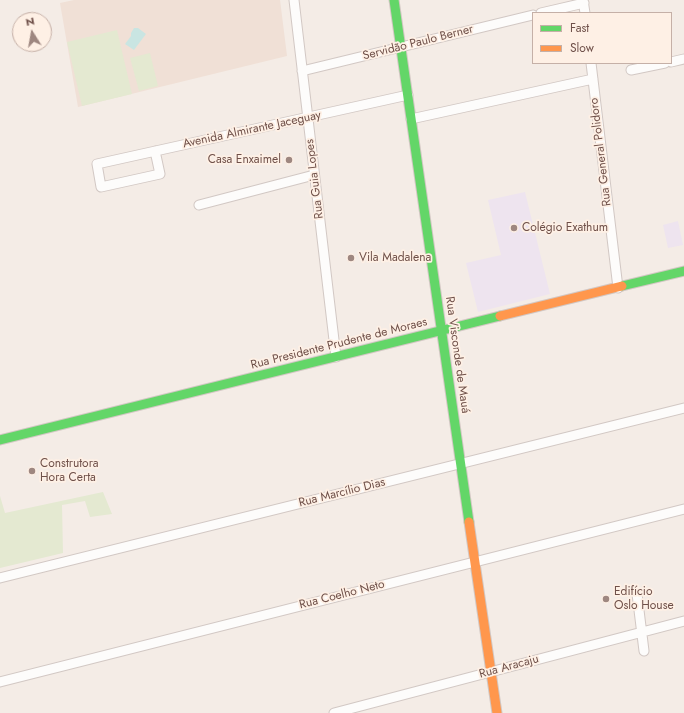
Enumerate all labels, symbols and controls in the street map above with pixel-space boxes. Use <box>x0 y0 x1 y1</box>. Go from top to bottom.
north arrow <box>12 12 52 52</box>
legend <box>532 12 672 64</box>
text: N <box>24 13 36 30</box>
text: Fast <box>570 19 589 37</box>
street label: Servidão Paulo Berner <box>361 22 475 64</box>
text: Slow <box>570 39 594 57</box>
street label: Rua General Polidoro <box>587 97 615 207</box>
street label: Avenida Almirante Jaceguay <box>182 108 322 152</box>
street label: Rua Guia Lopes <box>303 138 327 220</box>
place label: Casa Enxaimel <box>208 153 281 167</box>
marker: Casa Enxaimel <box>284 155 294 165</box>
place label: Colégio Exathum <box>522 221 608 235</box>
marker: Colégio Exathum <box>509 223 519 233</box>
place label: Vila Madalena <box>359 251 431 265</box>
marker: Vila Madalena <box>346 253 356 263</box>
street label: Rua Visconde de Mauá <box>442 296 472 414</box>
street label: Rua Presidente Prudente de Moraes <box>249 315 429 373</box>
place label: Construtora Hora Certa <box>40 457 99 485</box>
marker: Construtora Hora Certa <box>27 466 37 476</box>
street label: Rua Marcílio Dias <box>297 475 387 511</box>
street label: Rua Coelho Neto <box>298 577 386 613</box>
place label: Edifício Oslo House <box>614 585 674 613</box>
marker: Edifício Oslo House <box>601 594 611 604</box>
street label: Rua Aracaju <box>478 652 540 682</box>

